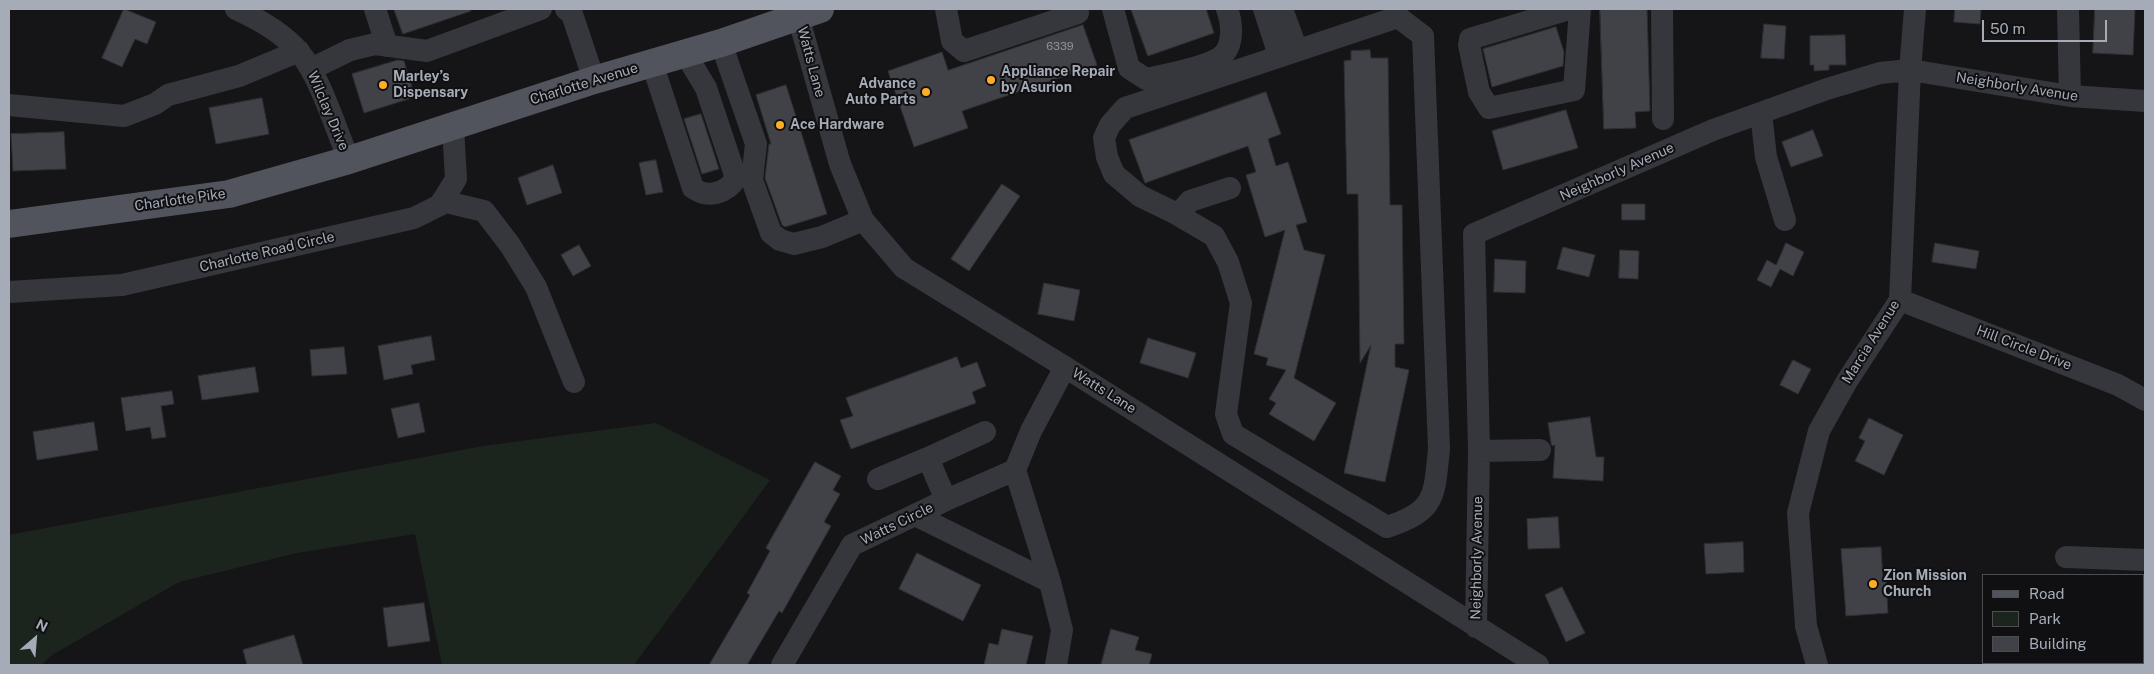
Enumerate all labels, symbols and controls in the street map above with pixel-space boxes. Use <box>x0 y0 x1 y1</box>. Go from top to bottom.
scale bar <box>1984 10 2109 42</box>
text: 50 m <box>1990 20 2025 37</box>
street label: Watts Lane <box>794 25 828 99</box>
house number: 6339 <box>1046 40 1074 54</box>
street label: Charlotte Avenue <box>528 60 640 108</box>
place label: Appliance Repair by Asurion <box>1001 64 1115 96</box>
street label: Wilclay Drive <box>304 69 352 153</box>
place label: Marley’s Dispensary <box>393 69 468 102</box>
street label: Neighborly Avenue <box>1955 69 2079 105</box>
marker: Appliance Repair by Asurion <box>985 74 997 86</box>
place label: Advance Auto Parts <box>845 76 916 108</box>
marker: Marley’s Dispensary <box>377 79 389 91</box>
marker: Advance Auto Parts <box>920 86 932 98</box>
place label: Ace Hardware <box>790 117 884 133</box>
marker: Ace Hardware <box>774 119 786 131</box>
street label: Neighborly Avenue <box>1557 139 1677 205</box>
street label: Charlotte Pike <box>133 185 227 215</box>
street label: Charlotte Road Circle <box>198 228 336 276</box>
street label: Marcia Avenue <box>1839 297 1903 387</box>
street label: Hill Circle Drive <box>1974 322 2074 374</box>
street label: Watts Lane <box>1069 365 1139 417</box>
street label: Neighborly Avenue <box>1468 496 1486 620</box>
street label: Watts Circle <box>858 499 936 549</box>
place label: Zion Mission Church <box>1883 568 1967 600</box>
legend <box>1982 574 2144 664</box>
marker: Zion Mission Church <box>1867 578 1879 590</box>
text: Road <box>2029 585 2065 602</box>
text: Park <box>2029 610 2061 627</box>
north arrow <box>10 614 60 664</box>
text: N <box>33 616 50 635</box>
text: Building <box>2029 635 2087 652</box>

